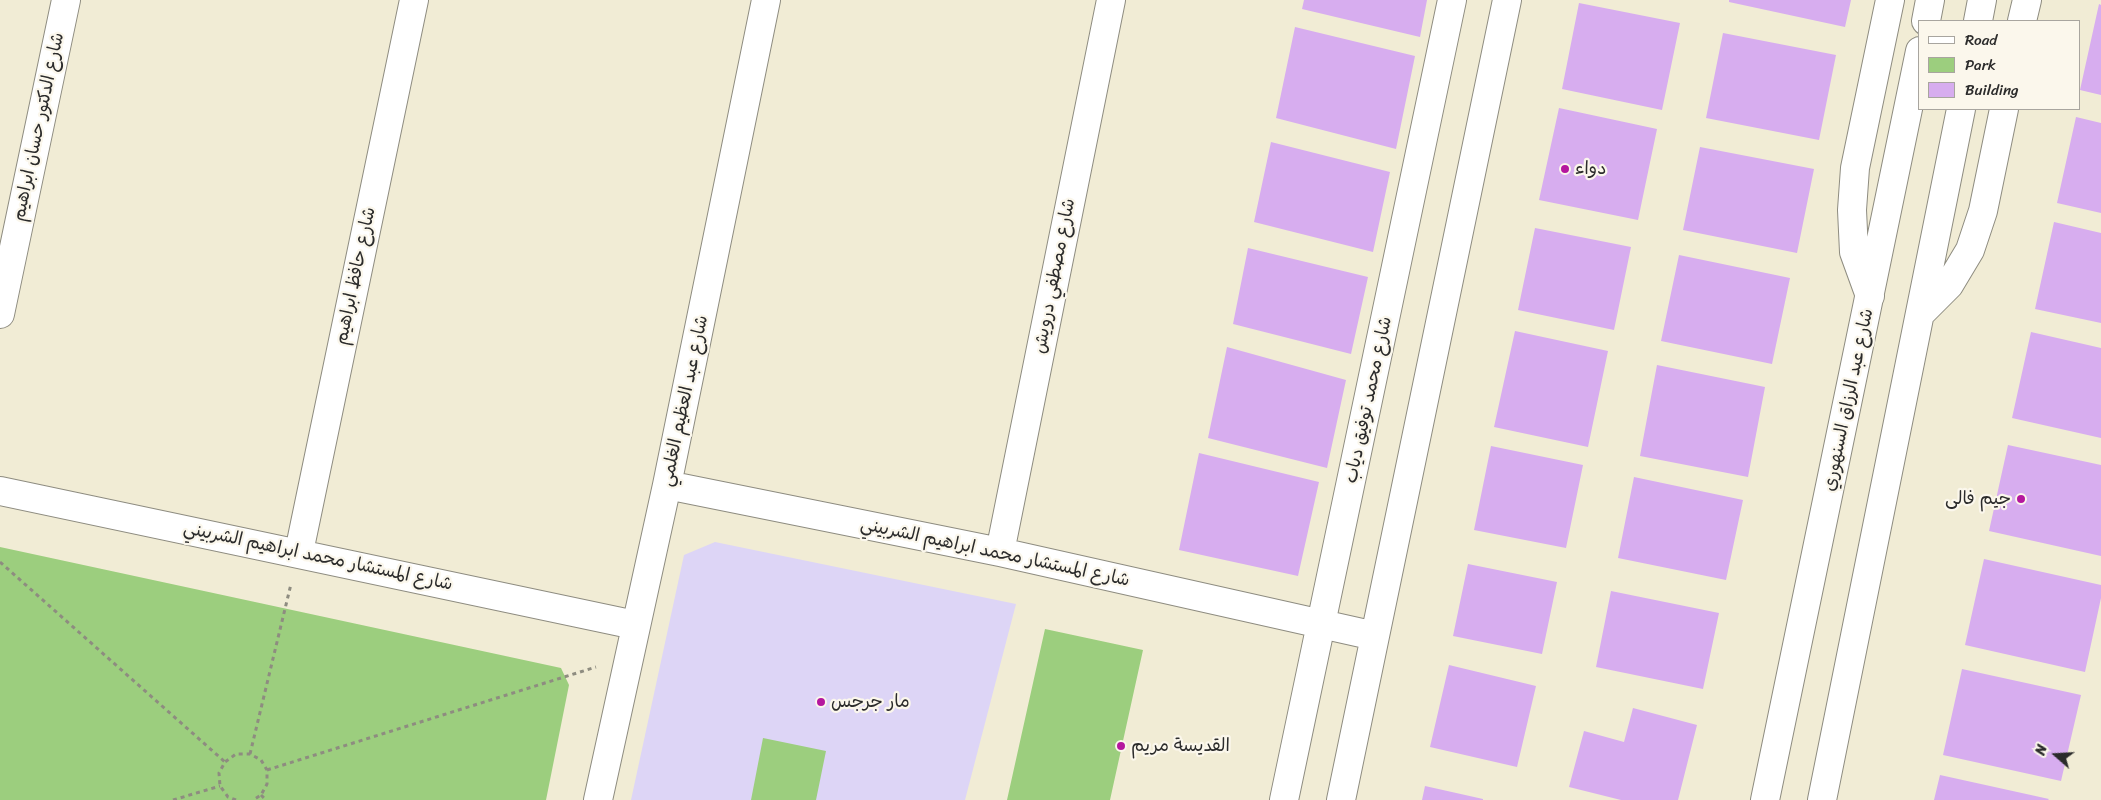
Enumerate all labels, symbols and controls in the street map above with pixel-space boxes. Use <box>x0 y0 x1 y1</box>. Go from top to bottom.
legend <box>1918 20 2081 110</box>
text: Road <box>1965 27 1997 53</box>
street label: شارع الدكتور حسان ابراهيم <box>8 31 70 223</box>
text: Park <box>1965 52 1996 78</box>
text: Building <box>1965 77 2019 103</box>
place label: دواء <box>1575 158 1606 180</box>
marker: دواء <box>1559 163 1571 175</box>
street label: شارع مصطفي درويش <box>1029 197 1081 355</box>
street label: شارع حافظ ابراهيم <box>331 205 381 347</box>
street label: شارع عبد الرزاق السنهوري <box>1819 307 1879 493</box>
street label: شارع عبد العظيم الغلمي <box>656 314 714 488</box>
street label: شارع محمد توفيق دياب <box>1341 315 1397 485</box>
place label: جيم فالى <box>1945 488 2011 510</box>
marker: جيم فالى <box>2015 493 2027 505</box>
street label: شارع المستشار محمد ابراهيم الشربيني <box>858 514 1132 592</box>
street label: شارع المستشار محمد ابراهيم الشربيني <box>181 518 455 596</box>
place label: مار جرجس <box>831 691 910 713</box>
marker: مار جرجس <box>815 696 827 708</box>
north arrow <box>2031 730 2081 780</box>
place label: القديسة مريم <box>1131 735 1230 757</box>
marker: القديسة مريم <box>1115 740 1127 752</box>
text: N <box>2028 741 2055 759</box>

